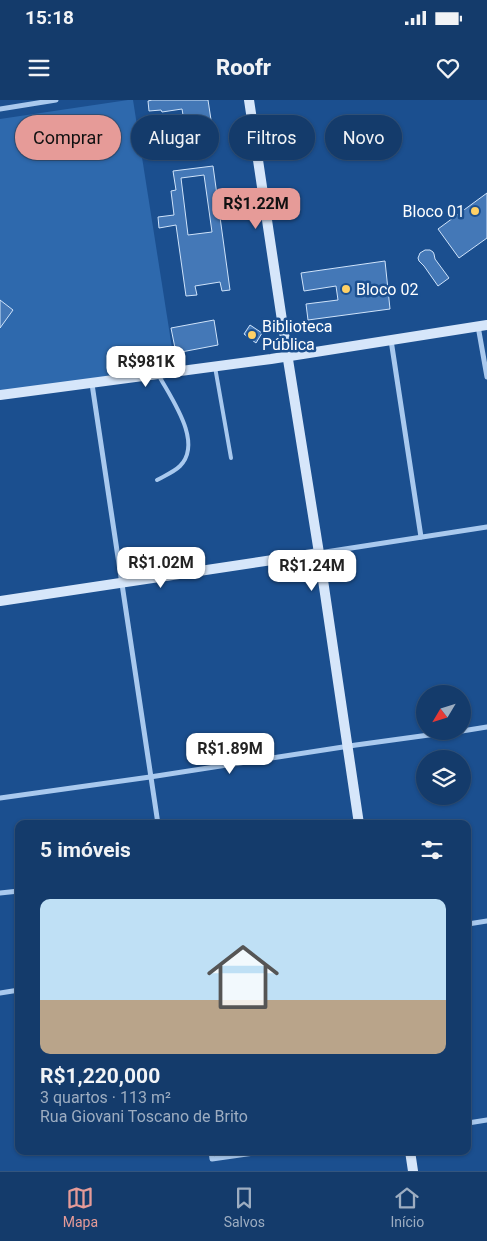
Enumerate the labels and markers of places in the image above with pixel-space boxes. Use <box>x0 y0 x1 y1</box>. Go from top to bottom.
pin: R$1.22M <box>210 188 302 230</box>
place label: Bloco 01 <box>403 202 465 221</box>
marker: Bloco 01 <box>469 205 481 217</box>
place label: Bloco 02 <box>356 280 418 299</box>
marker: Bloco 02 <box>340 283 352 295</box>
place label: Biblioteca Pública <box>262 317 333 354</box>
marker: Biblioteca Pública <box>246 329 258 341</box>
pin: R$981K <box>105 346 187 388</box>
pin: R$1.02M <box>115 546 207 589</box>
pin: R$1.24M <box>266 550 358 592</box>
pin: R$1.89M <box>184 732 276 775</box>

